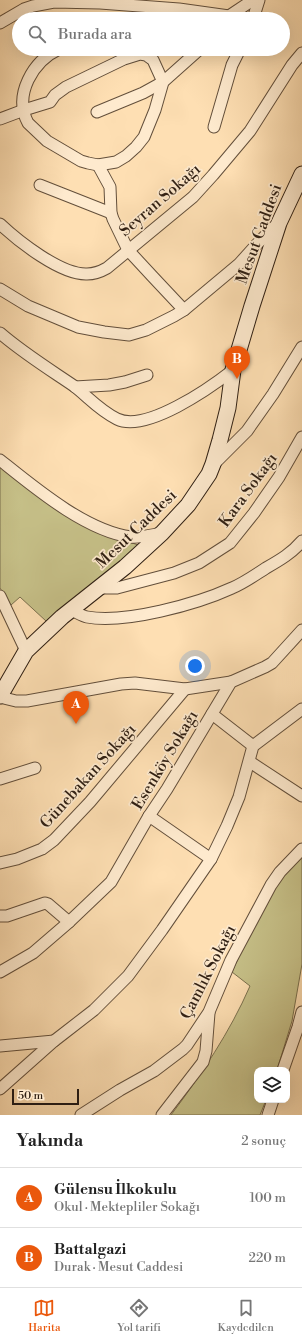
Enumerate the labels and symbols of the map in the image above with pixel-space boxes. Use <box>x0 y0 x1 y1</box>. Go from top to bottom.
street label: Seyran Sokağı <box>115 159 205 241</box>
street label: Mesut Caddesi <box>232 181 286 287</box>
pin: B <box>224 346 250 379</box>
street label: Kara Sokağı <box>214 449 282 531</box>
street label: Mesut Caddesi <box>91 485 181 573</box>
your location <box>185 656 205 676</box>
pin: A <box>63 691 89 724</box>
street label: Esenköy Sokağı <box>128 707 202 813</box>
street label: Günebakan Sokağı <box>36 719 140 833</box>
street label: Çamlık Sokağı <box>176 921 240 1023</box>
scale bar <box>12 1087 79 1106</box>

